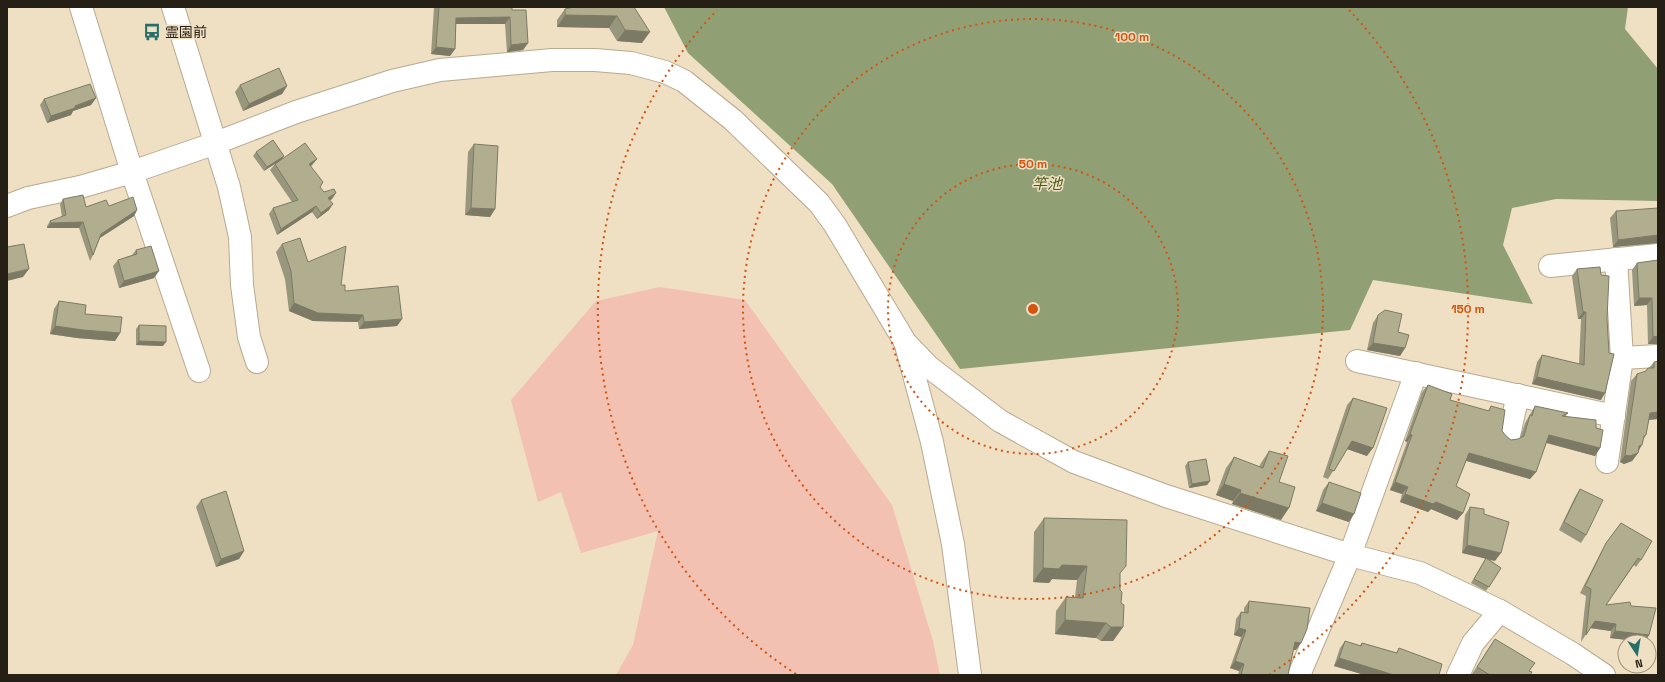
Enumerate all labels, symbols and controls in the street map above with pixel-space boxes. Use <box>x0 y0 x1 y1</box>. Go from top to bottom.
bus stop icon: 霊園前 <box>142 22 162 42</box>
place label: 霊園前 <box>165 23 207 41</box>
text: 100 m <box>1115 29 1149 45</box>
text: 50 m <box>1019 156 1047 172</box>
water label: 竿池 <box>1032 174 1064 193</box>
text: 150 m <box>1451 301 1485 317</box>
centre of rings <box>1026 302 1040 316</box>
north arrow <box>1617 634 1657 674</box>
text: N <box>1634 656 1644 671</box>

